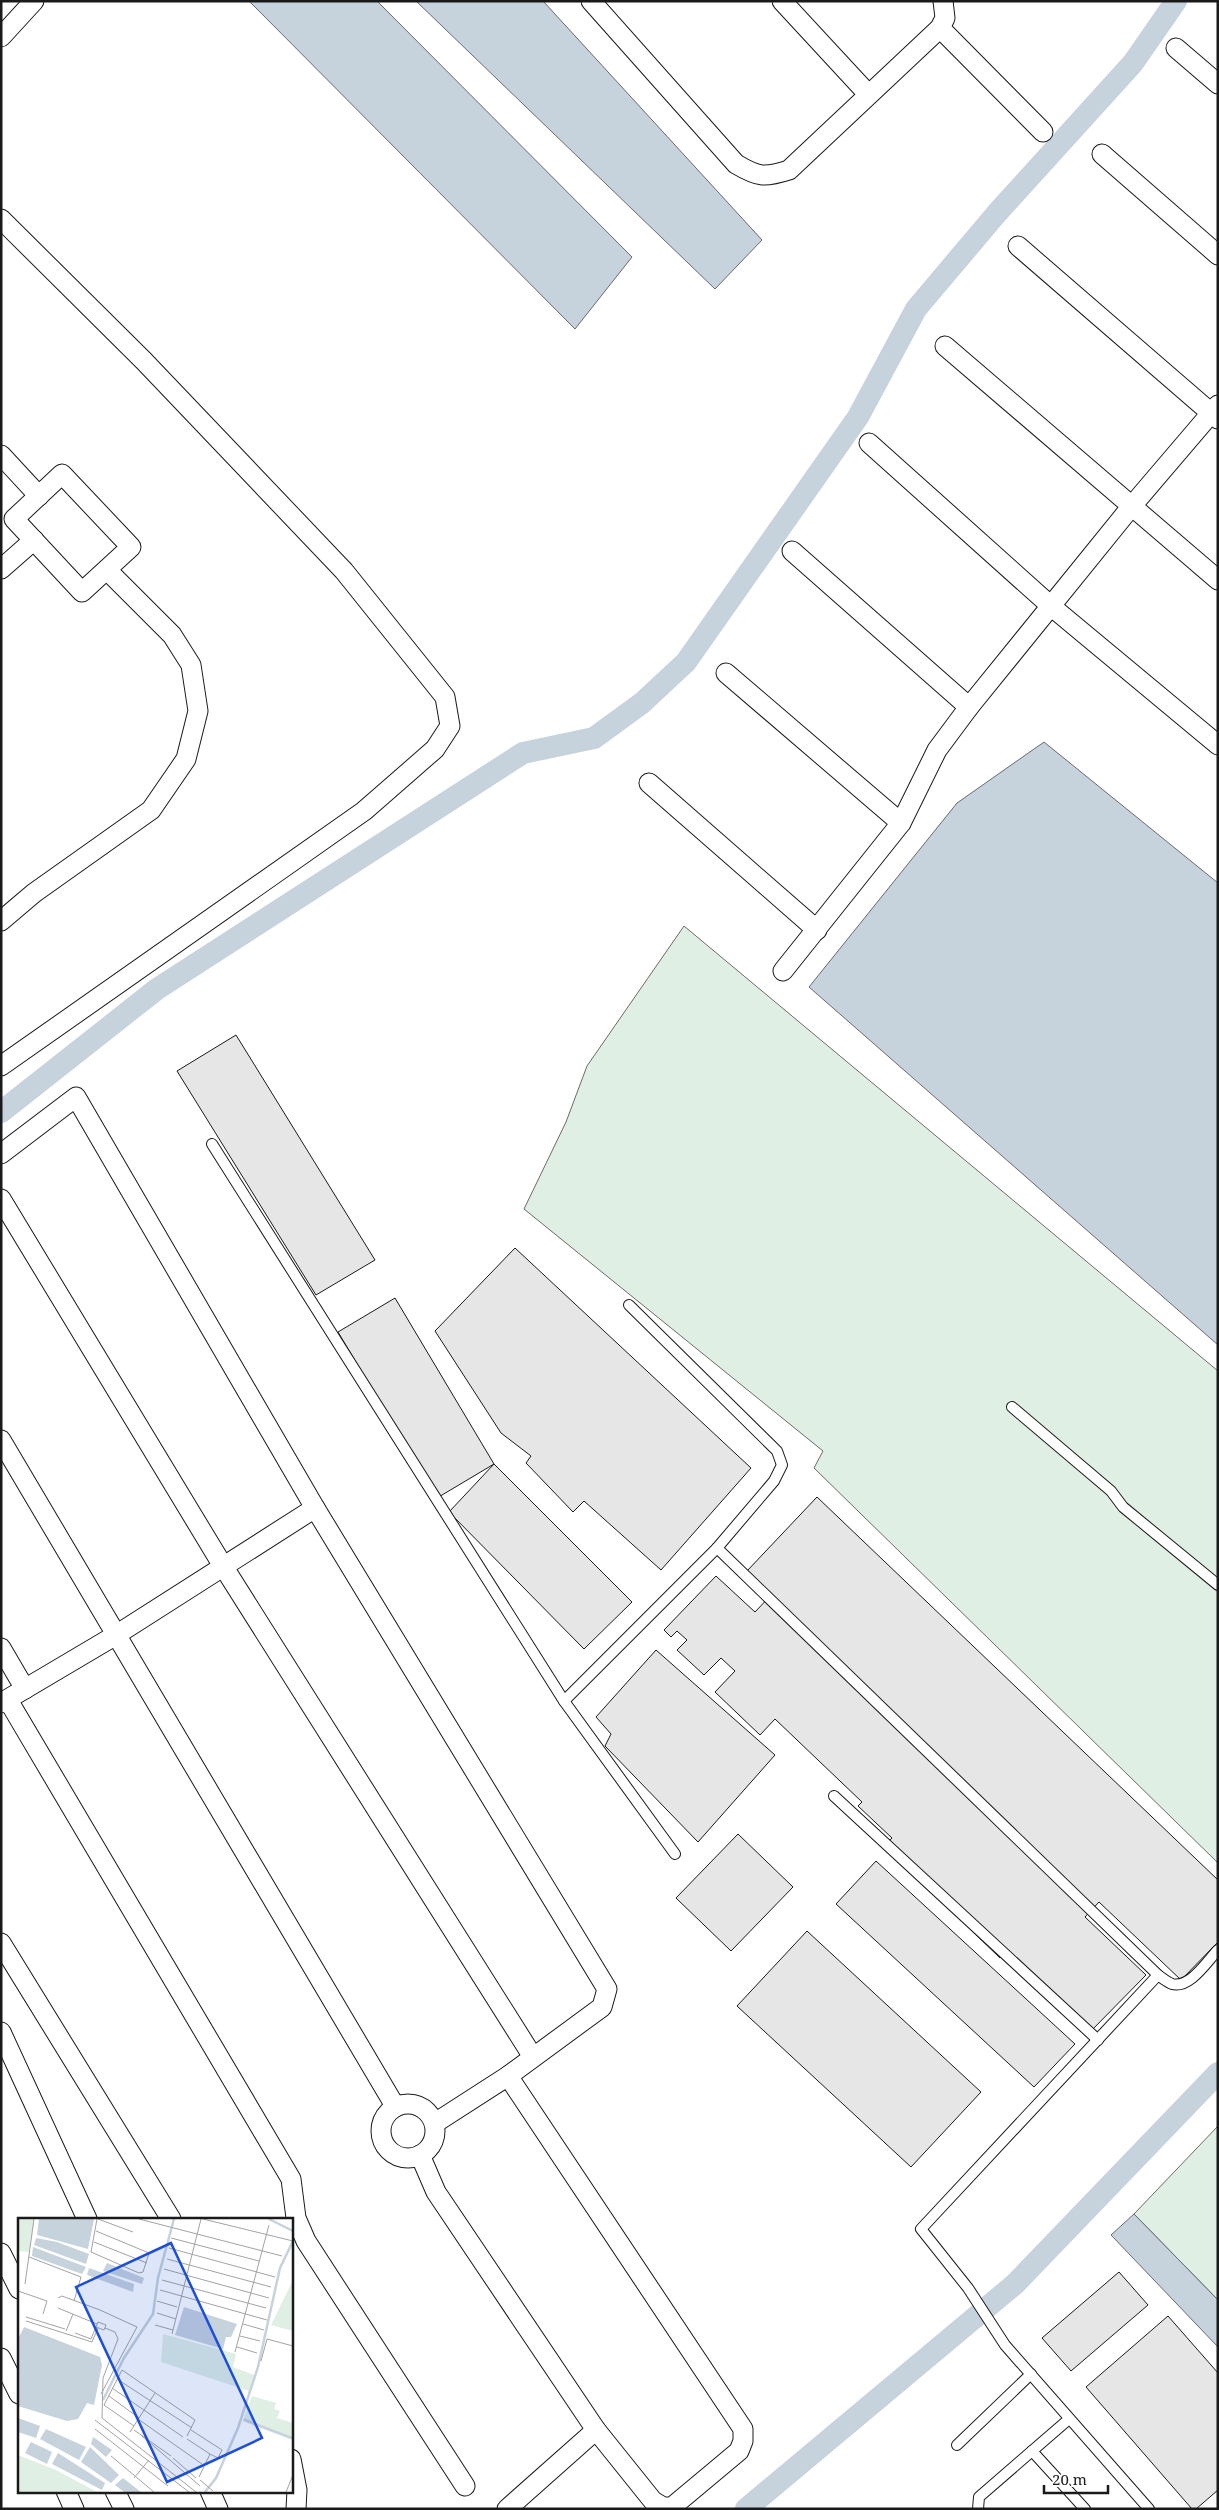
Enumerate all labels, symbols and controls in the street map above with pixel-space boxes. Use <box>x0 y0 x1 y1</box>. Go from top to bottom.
inset map <box>18 2218 292 2492</box>
scale bar <box>1044 2462 1108 2494</box>
text: 20 m <box>1052 2469 1087 2489</box>

